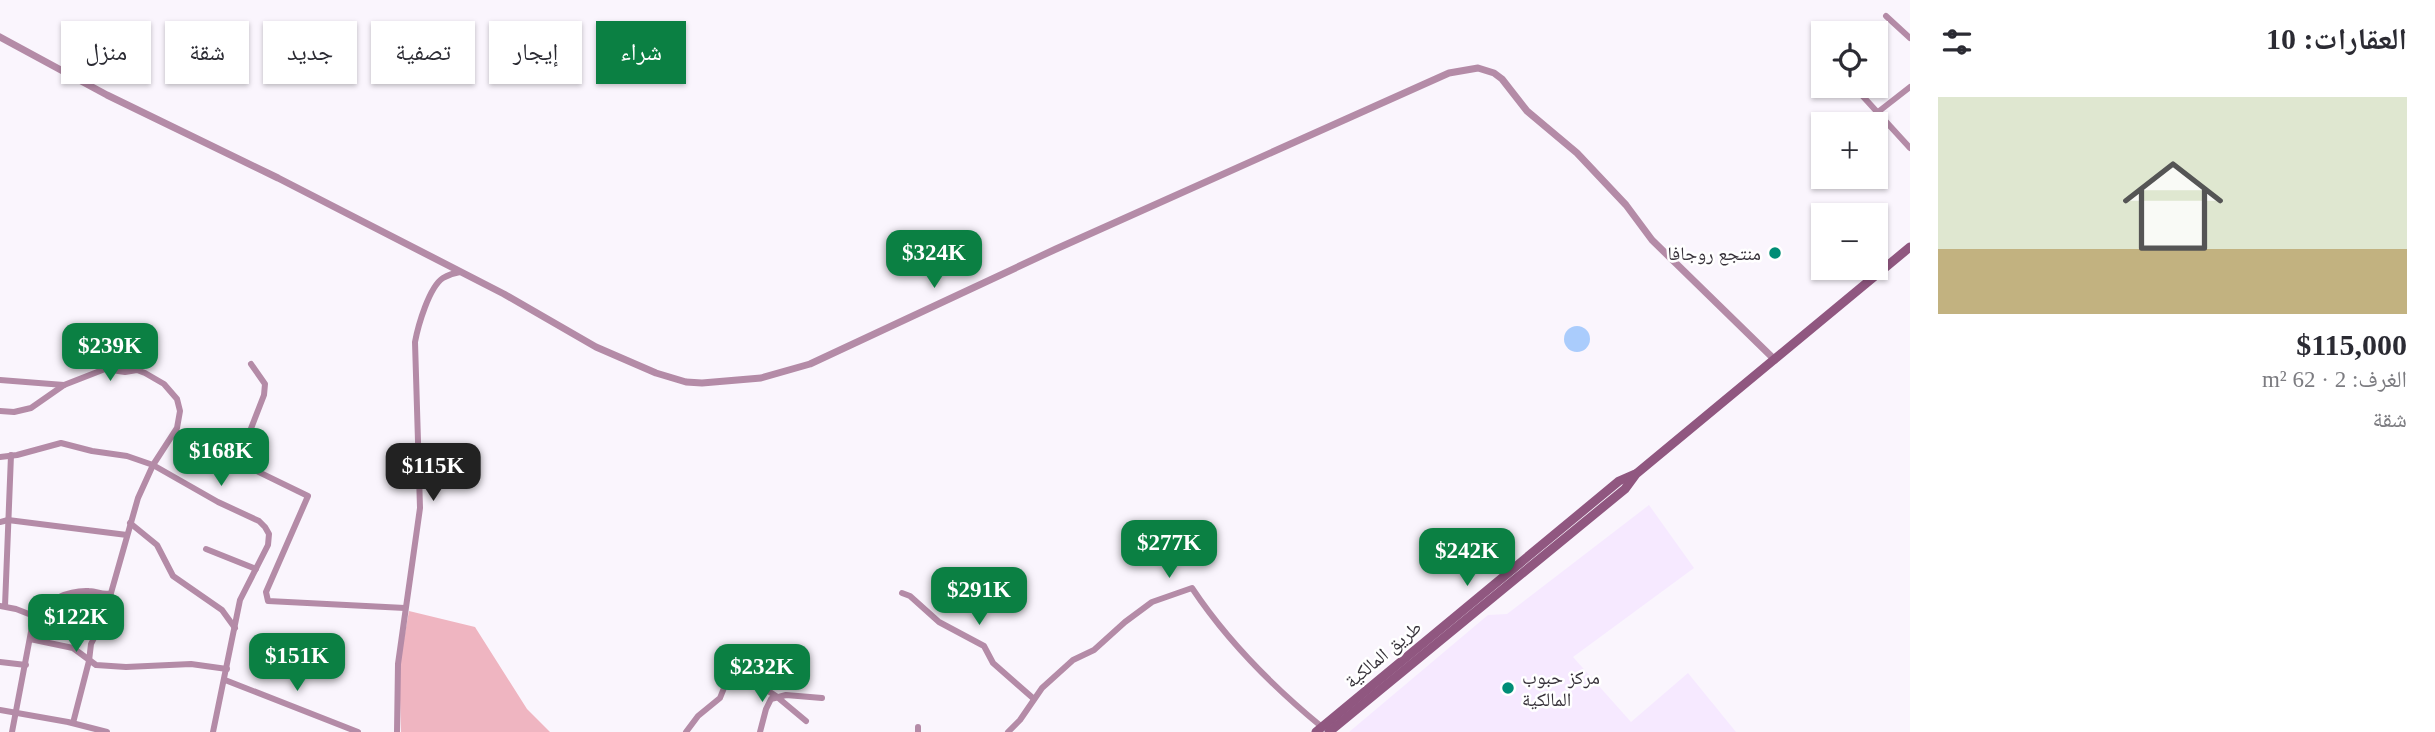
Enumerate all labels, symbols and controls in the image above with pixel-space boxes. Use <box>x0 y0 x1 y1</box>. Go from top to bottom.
chip: منزل <box>61 21 151 84</box>
chip: شقة <box>165 21 249 84</box>
chip: جديد <box>263 21 357 84</box>
chip: تصفية <box>371 21 475 84</box>
chip: إيجار <box>489 21 582 84</box>
chip: شراء <box>596 21 686 84</box>
map controls <box>1811 21 1888 280</box>
button: locate <box>1811 21 1888 98</box>
text: العقارات: 10 <box>2266 22 2407 55</box>
icon: filters <box>1938 23 1976 61</box>
button: + <box>1811 112 1888 189</box>
icon: home <box>2110 143 2236 269</box>
button: − <box>1811 203 1888 280</box>
pin: $324K <box>885 230 983 290</box>
text: $324K <box>902 240 966 265</box>
place label: منتجع روجافا <box>1668 243 1761 266</box>
marker: منتجع روجافا <box>1767 245 1783 261</box>
pin: $239K <box>61 324 159 383</box>
text: $115,000 <box>2296 328 2407 361</box>
text: $239K <box>78 333 142 358</box>
text: الغرف: 2 · 62 m² <box>2262 367 2407 392</box>
text: شقة <box>2373 407 2407 432</box>
pin: $168K <box>172 428 270 488</box>
text: $168K <box>189 438 253 463</box>
pin: $115K <box>384 444 482 503</box>
text: $115K <box>402 453 464 478</box>
pin: $277K <box>1120 520 1218 580</box>
pin: $242K <box>1418 528 1516 588</box>
text: $277K <box>1137 530 1201 555</box>
text: $242K <box>1435 538 1499 563</box>
pin: $291K <box>930 568 1028 627</box>
text: $291K <box>947 577 1011 602</box>
pin: $122K <box>27 594 125 654</box>
text: $122K <box>44 604 108 629</box>
street label: طريق المالكية <box>1341 616 1426 693</box>
pin: $151K <box>248 634 346 693</box>
text: $151K <box>265 643 329 668</box>
pin: $232K <box>713 644 811 704</box>
text: $232K <box>730 654 794 679</box>
place label: مركز حبوب المالكية <box>1522 667 1600 710</box>
marker: مركز حبوب المالكية <box>1500 680 1516 696</box>

